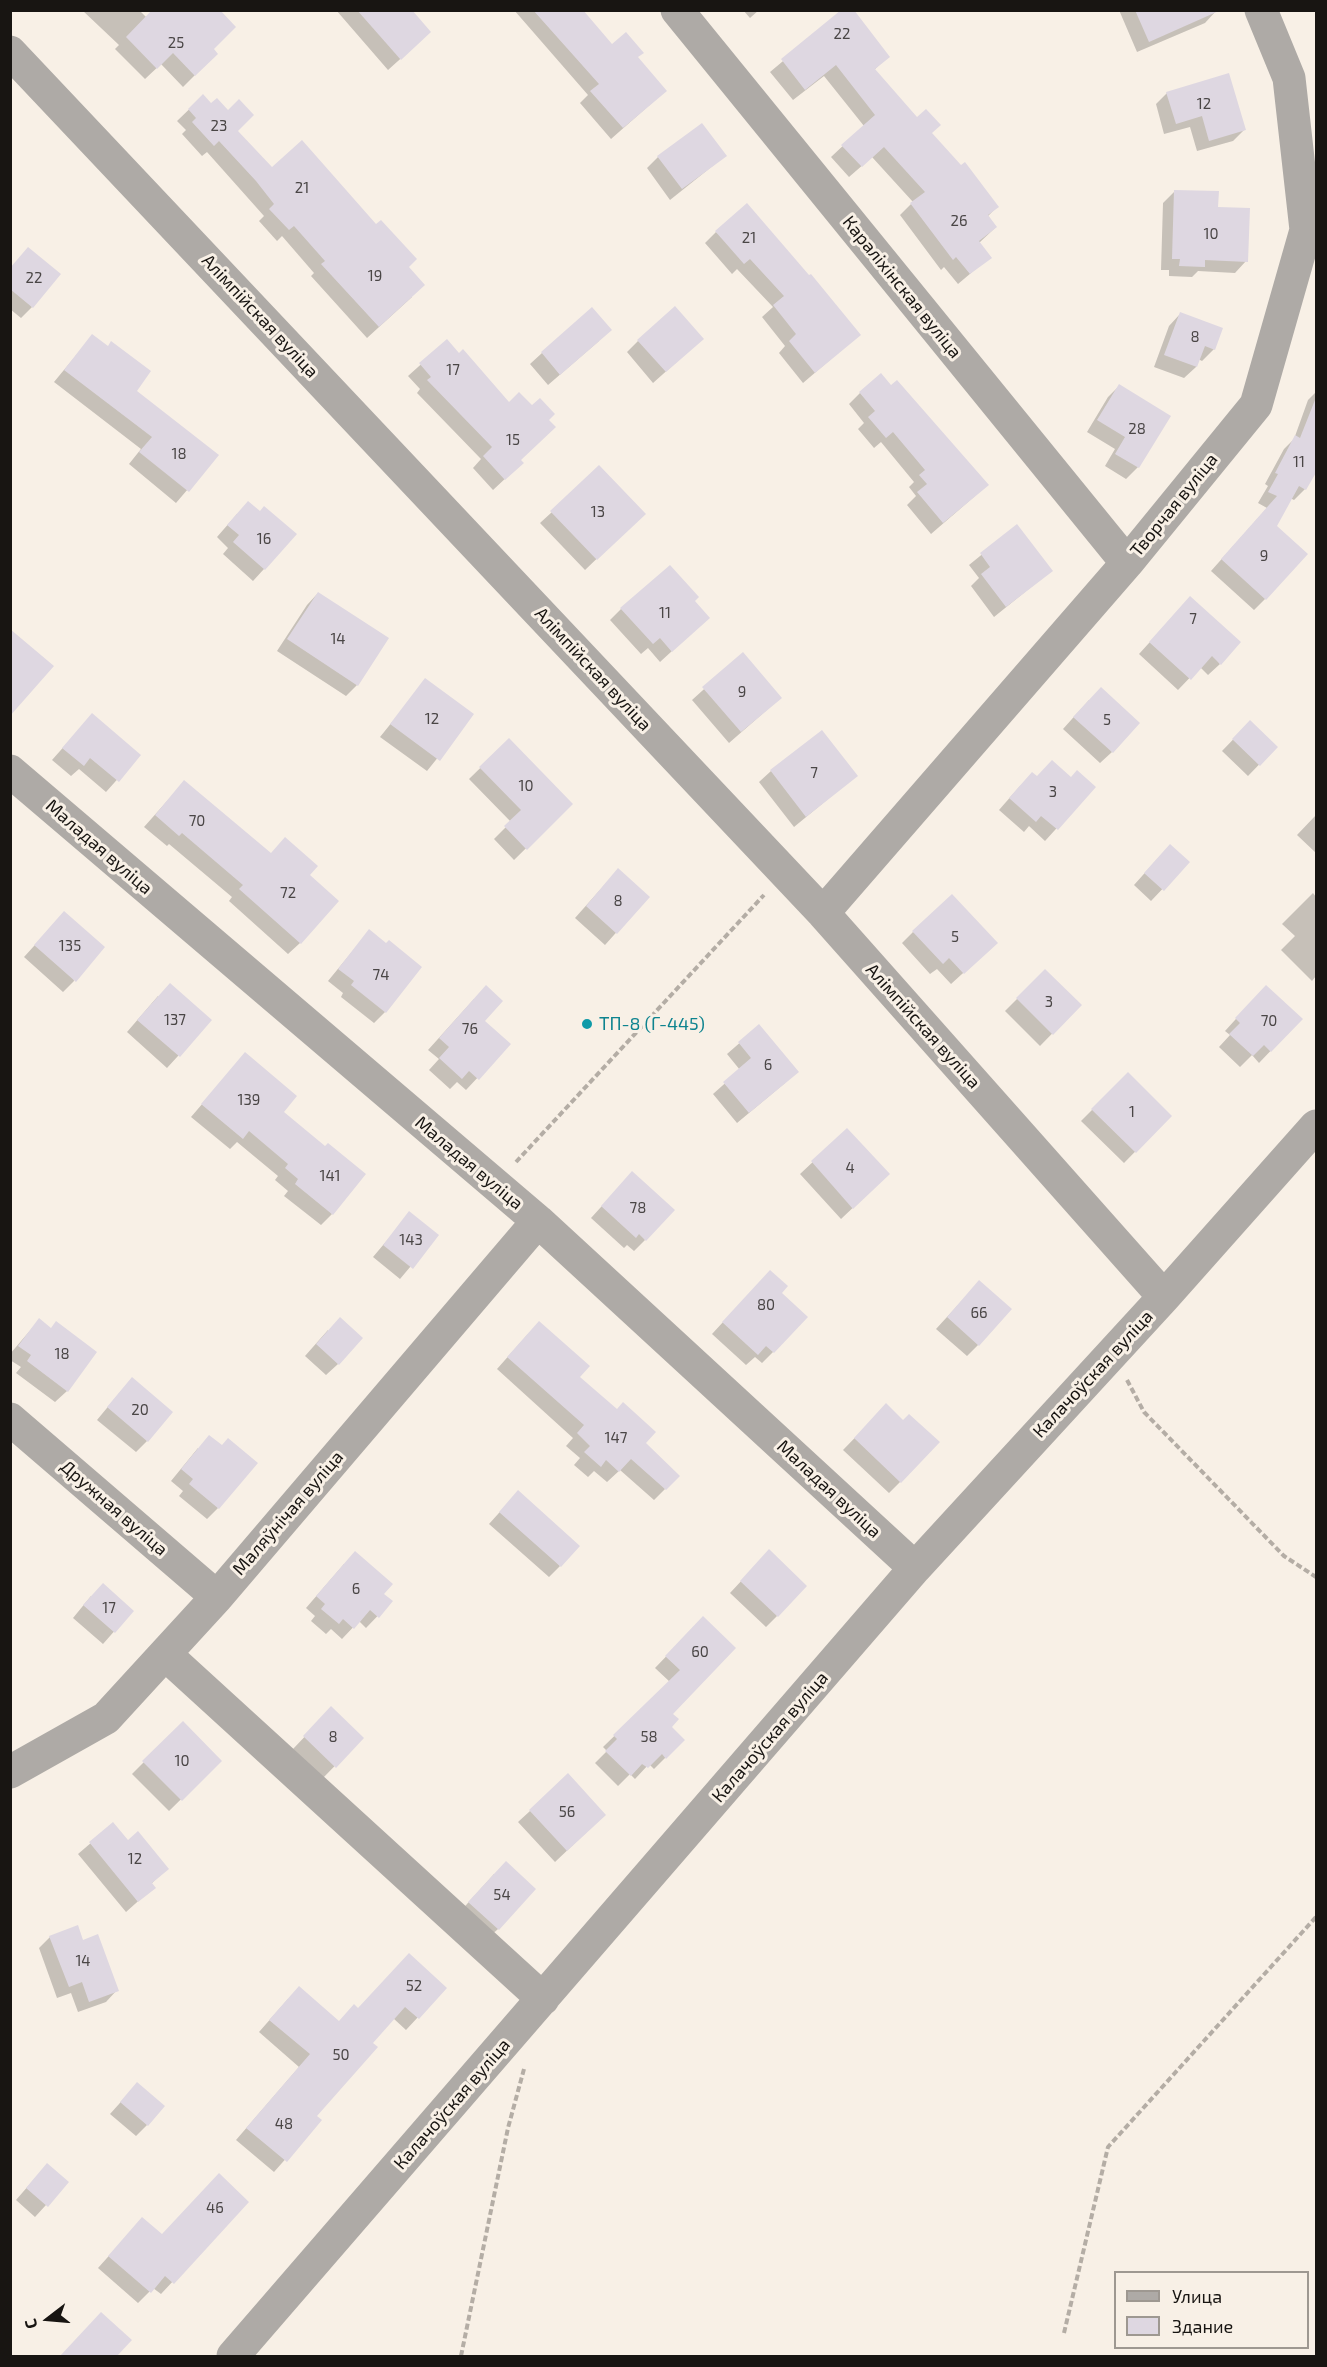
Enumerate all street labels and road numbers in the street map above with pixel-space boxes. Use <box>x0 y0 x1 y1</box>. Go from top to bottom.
street label: Караліхінская вуліца <box>838 212 966 362</box>
street label: Алімпійская вуліца <box>197 250 323 382</box>
street label: Творчая вуліца <box>1126 449 1222 561</box>
street label: Алімпійская вуліца <box>530 603 656 735</box>
street label: Маладая вуліца <box>41 795 157 899</box>
street label: Алімпійская вуліца <box>861 959 985 1093</box>
street label: Маладая вуліца <box>411 1112 527 1214</box>
street label: Калачоўская вуліца <box>1028 1306 1158 1442</box>
street label: Маладая вуліца <box>773 1435 885 1543</box>
street label: Маляўнічая вуліца <box>228 1446 348 1580</box>
street label: Дружная вуліца <box>56 1456 172 1560</box>
street label: Калачоўская вуліца <box>707 1667 833 1807</box>
street label: Калачоўская вуліца <box>389 2034 515 2174</box>

